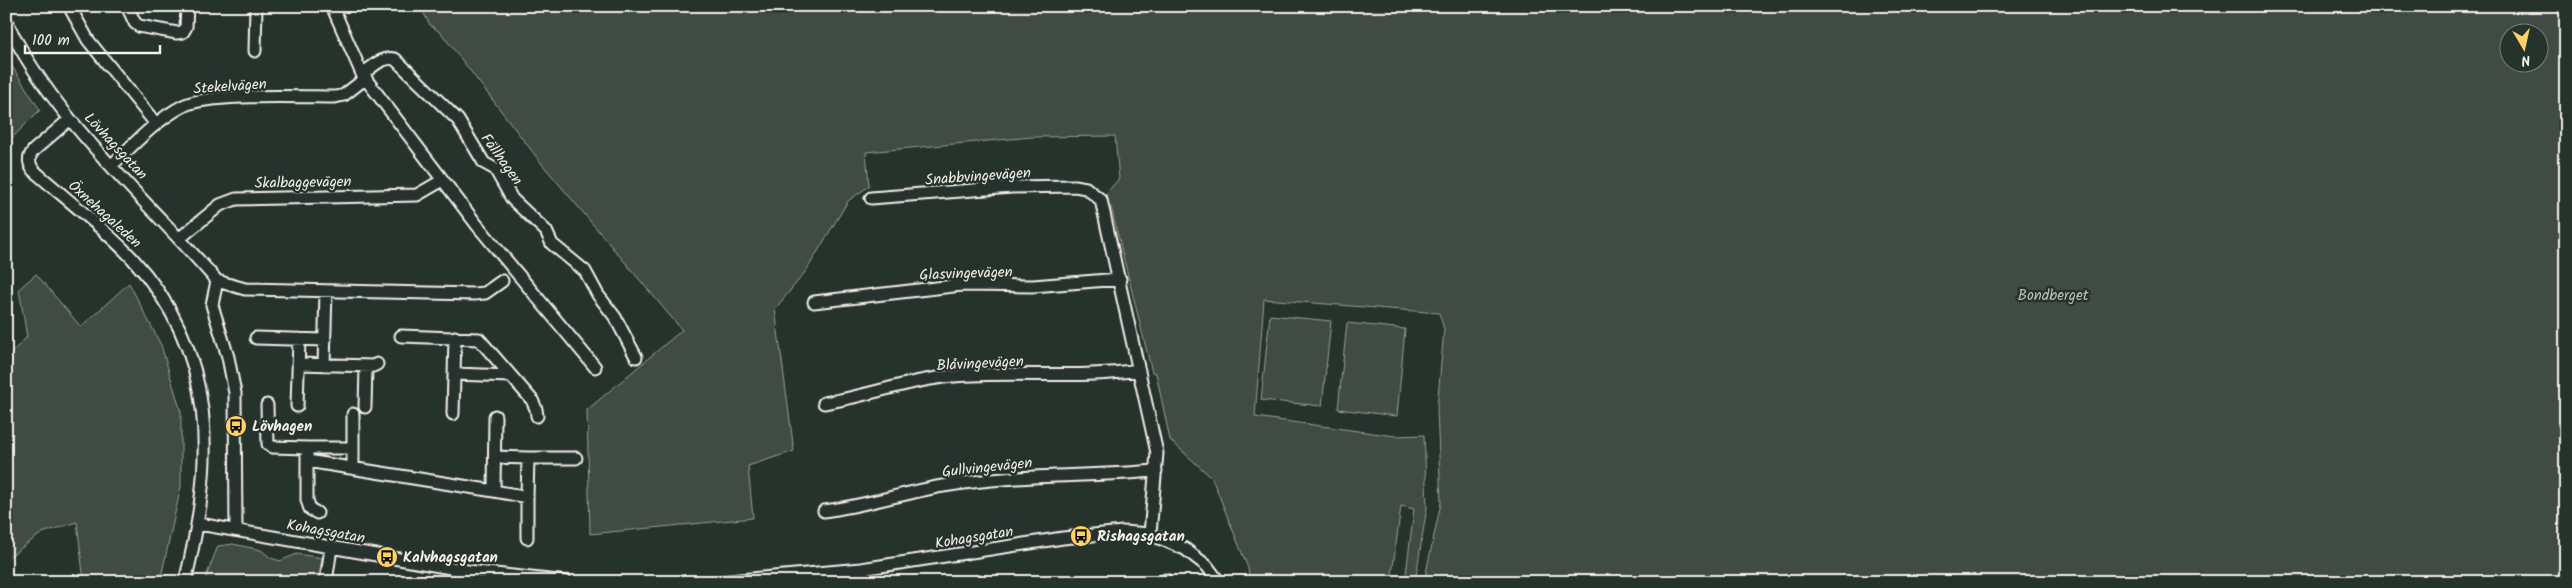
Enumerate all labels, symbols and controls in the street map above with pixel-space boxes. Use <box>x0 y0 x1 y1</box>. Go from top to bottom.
scale bar <box>25 22 160 54</box>
north arrow <box>2500 22 2550 72</box>
text: 100 m <box>32 29 70 53</box>
text: N <box>2520 48 2532 71</box>
street label: Stekelvägen <box>193 72 267 102</box>
street label: Lövhagsgatan <box>78 107 153 186</box>
street label: Fällhagen <box>474 129 528 191</box>
street label: Snabbvingevägen <box>924 161 1032 193</box>
street label: Skalbaggevägen <box>254 170 352 196</box>
street label: Öxnehagaleden <box>62 175 147 255</box>
street label: Glasvingevägen <box>919 260 1013 288</box>
park label: Bondberget <box>2017 284 2089 308</box>
street label: Blåvingevägen <box>936 350 1024 378</box>
bus stop icon: Lövhagen <box>224 414 248 438</box>
place label: Lövhagen <box>252 415 312 439</box>
street label: Gullvingevägen <box>941 451 1034 485</box>
street label: Kohagsgatan <box>285 513 367 551</box>
street label: Kohagsgatan <box>933 520 1015 556</box>
bus stop icon: Rishagsgatan <box>1069 524 1093 548</box>
place label: Rishagsgatan <box>1097 525 1185 549</box>
bus stop icon: Kalvhagsgatan <box>375 545 399 569</box>
place label: Kalvhagsgatan <box>403 546 498 570</box>

